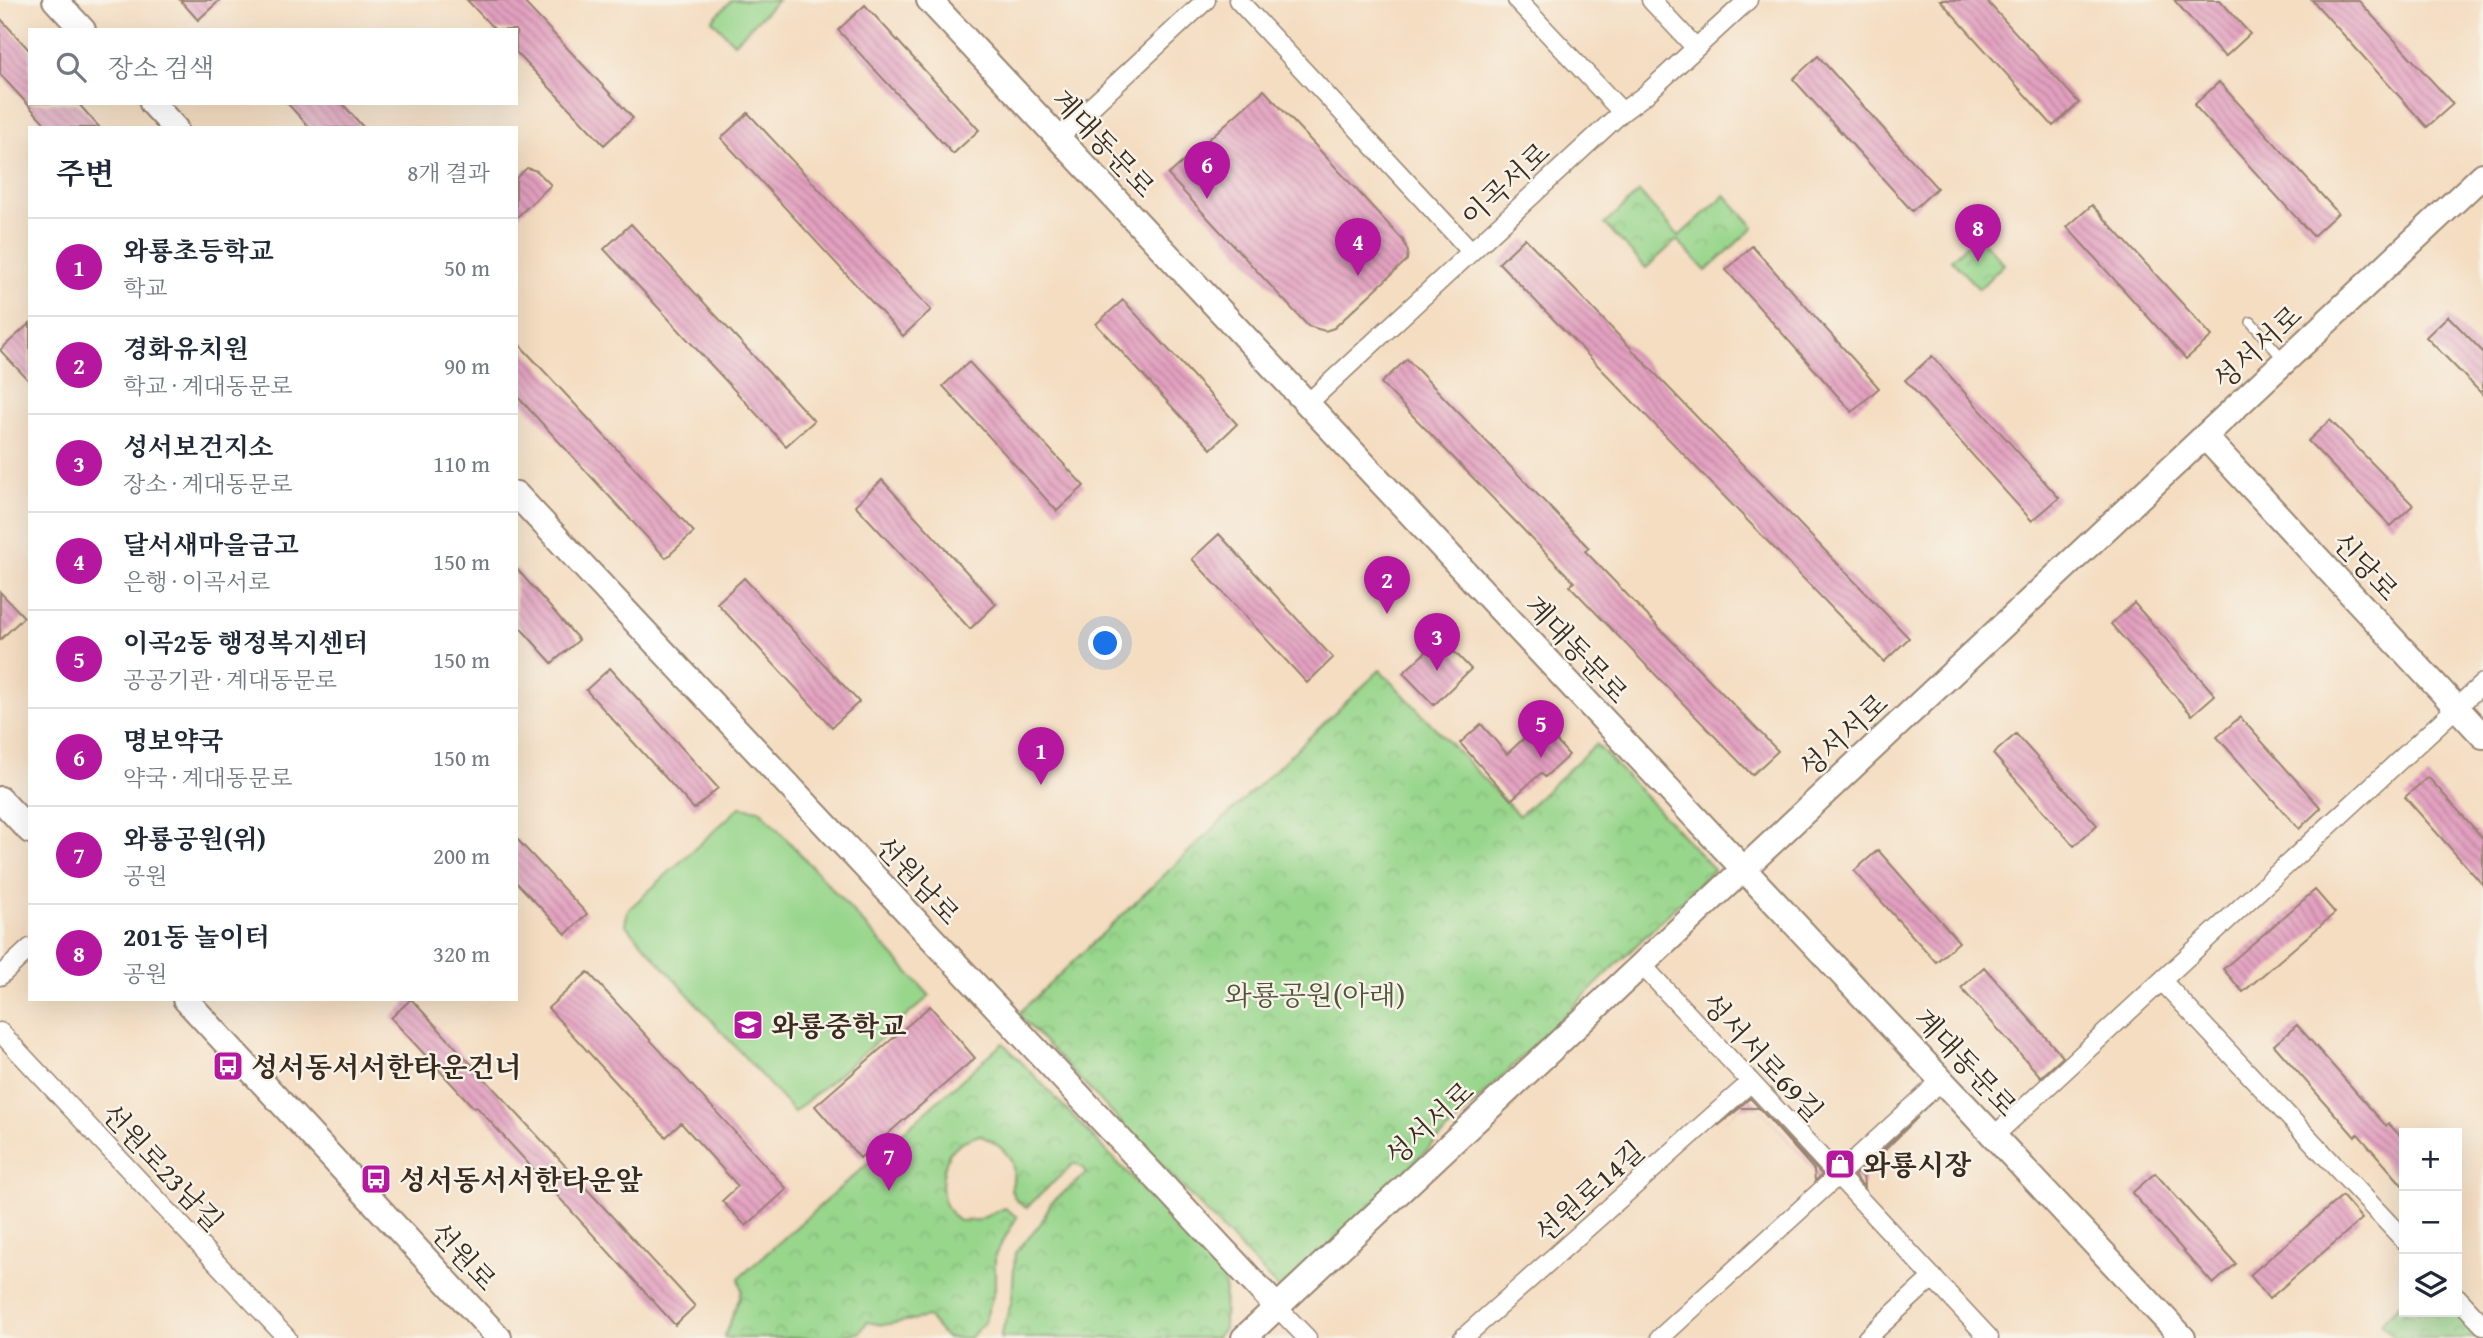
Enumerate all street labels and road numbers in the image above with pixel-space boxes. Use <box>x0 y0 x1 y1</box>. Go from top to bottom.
street label: 계대동문로 <box>1043 80 1165 206</box>
street label: 이곡서로 <box>1451 132 1559 236</box>
street label: 성서서로 <box>2203 295 2311 399</box>
street label: 신당로 <box>2323 522 2409 610</box>
street label: 계대동문로 <box>1516 586 1638 712</box>
street label: 성서서로 <box>1789 683 1897 787</box>
street label: 선원남로 <box>866 826 970 934</box>
street label: 성서서로69길 <box>1693 984 1833 1130</box>
street label: 계대동문로 <box>1905 999 2027 1125</box>
street label: 성서서로 <box>1375 1071 1483 1175</box>
street label: 선원로23남길 <box>93 1094 233 1240</box>
street label: 선원로14길 <box>1525 1131 1653 1251</box>
street label: 선원로 <box>421 1212 507 1300</box>

